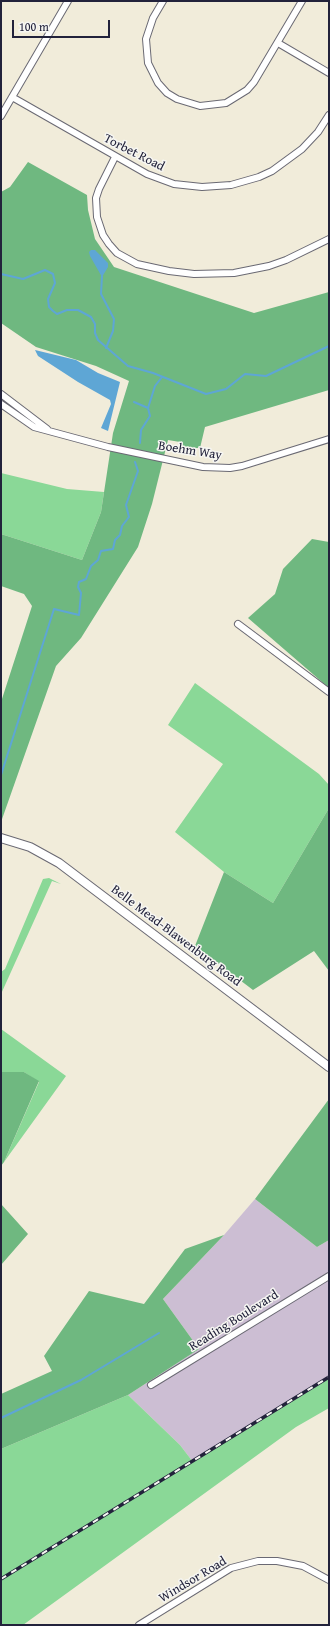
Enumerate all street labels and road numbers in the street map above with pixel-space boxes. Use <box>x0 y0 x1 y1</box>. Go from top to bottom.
street label: Torbet Road <box>101 131 167 175</box>
street label: Boehm Way <box>157 438 223 464</box>
street label: Belle Mead-Blawenburg Road <box>108 882 244 990</box>
street label: Reading Boulevard <box>187 1287 281 1355</box>
street label: Windsor Road <box>156 1554 230 1606</box>

